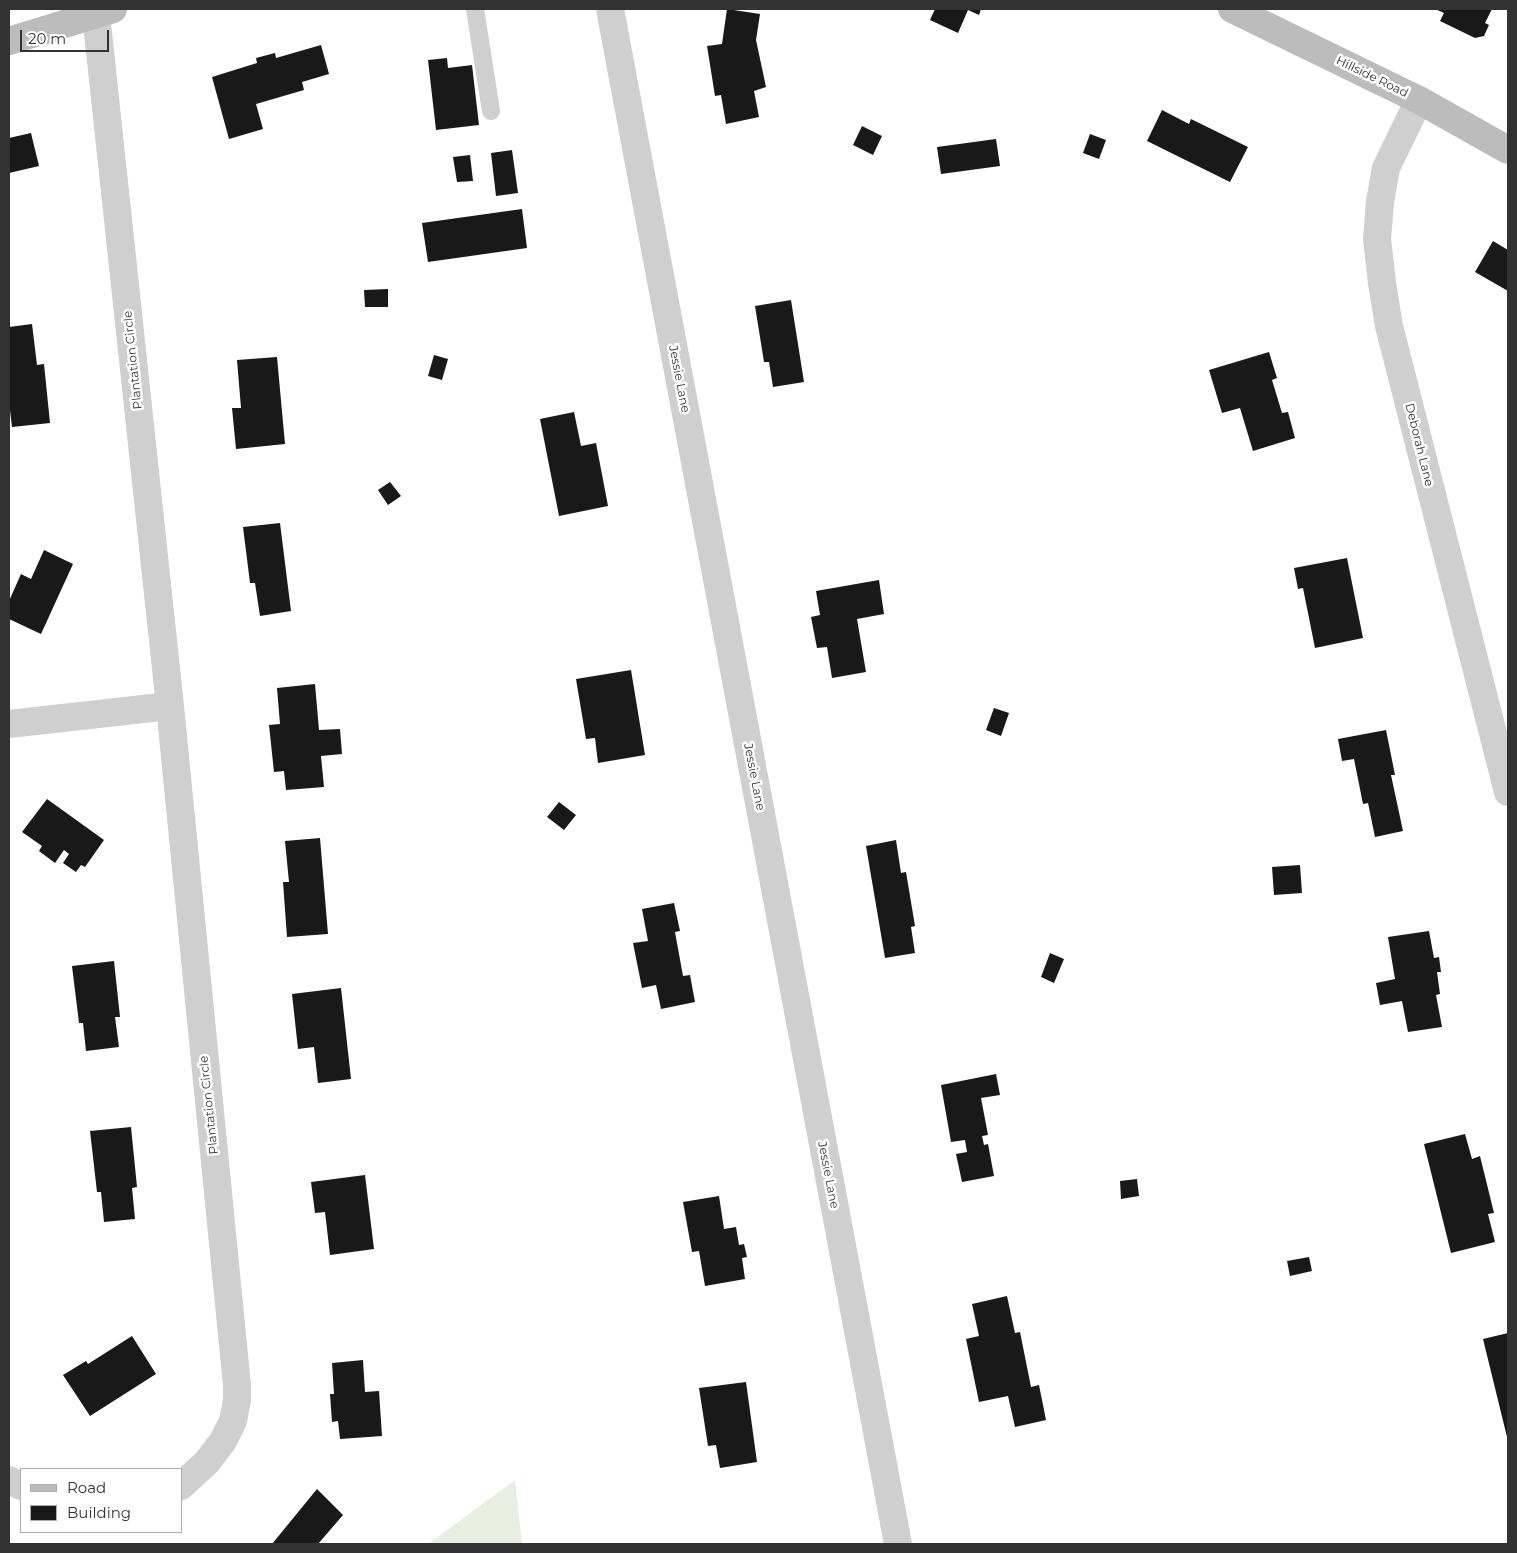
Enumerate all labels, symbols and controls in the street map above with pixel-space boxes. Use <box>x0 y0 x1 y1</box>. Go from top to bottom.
scale bar <box>22 20 111 52</box>
text: 20 m <box>28 29 66 48</box>
street label: Hillside Road <box>1334 53 1410 101</box>
street label: Plantation Circle <box>121 310 145 410</box>
street label: Jessie Lane <box>665 344 693 414</box>
street label: Deborah Lane <box>1402 402 1436 488</box>
street label: Jessie Lane <box>740 742 768 812</box>
street label: Plantation Circle <box>197 1055 221 1155</box>
street label: Jessie Lane <box>814 1140 842 1210</box>
legend <box>20 1468 182 1533</box>
text: Road <box>67 1478 106 1497</box>
text: Building <box>67 1503 131 1522</box>

